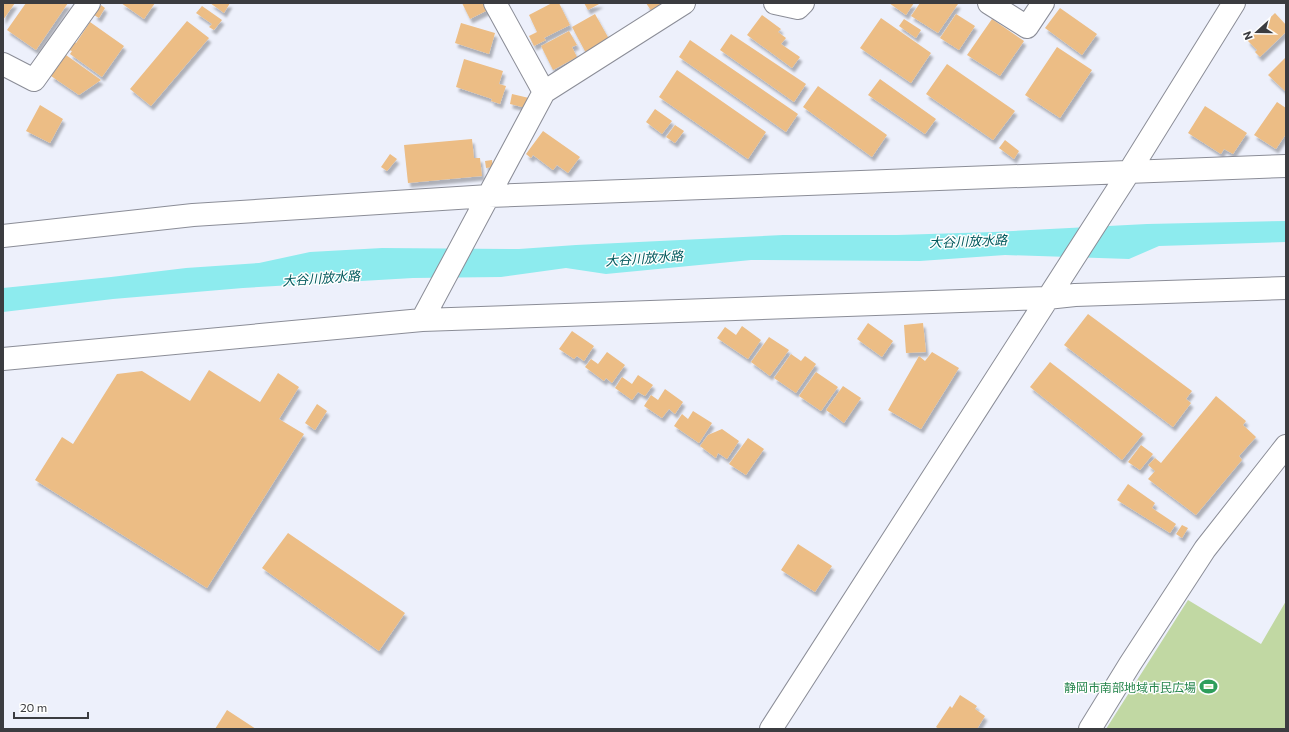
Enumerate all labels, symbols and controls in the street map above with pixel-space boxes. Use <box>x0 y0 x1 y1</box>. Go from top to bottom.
north arrow <box>1237 12 1277 52</box>
text: N <box>1240 30 1255 42</box>
water label: 大谷川放水路 <box>929 232 1008 250</box>
water label: 大谷川放水路 <box>605 247 684 269</box>
water label: 大谷川放水路 <box>282 267 361 289</box>
sports icon: 静岡市南部地域市民広場 <box>1199 677 1219 697</box>
place label: 静岡市南部地域市民広場 <box>1064 680 1196 694</box>
scale bar <box>14 694 88 720</box>
text: 20 m <box>20 700 47 714</box>

